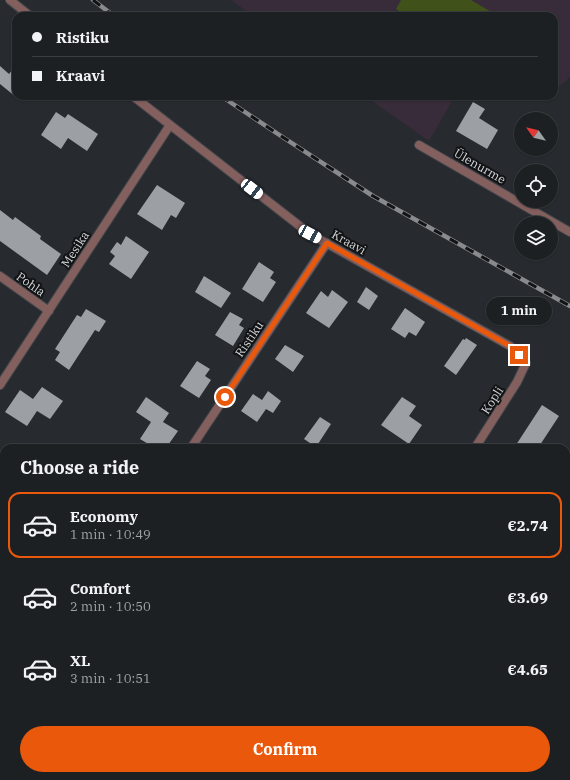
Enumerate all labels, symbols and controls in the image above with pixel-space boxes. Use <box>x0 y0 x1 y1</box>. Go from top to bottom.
text: Ristiku <box>56 28 109 47</box>
text: Kraavi <box>56 66 105 85</box>
north arrow <box>514 112 558 156</box>
map controls <box>514 112 558 260</box>
street label: Ülenurme <box>452 145 508 187</box>
button: locate <box>514 164 558 208</box>
car <box>239 177 265 201</box>
button: layers <box>514 216 558 260</box>
car <box>297 223 323 245</box>
street label: Kraavi <box>329 227 369 258</box>
street label: Mesika <box>58 228 92 270</box>
street label: Pohla <box>14 269 49 299</box>
callout: 1 min <box>486 297 552 325</box>
text: 1 min <box>501 302 537 319</box>
street label: Ristiku <box>232 318 267 360</box>
route end <box>510 346 528 364</box>
street label: Kopli <box>478 383 506 417</box>
route start <box>216 388 234 406</box>
text: Choose a ride <box>20 456 139 479</box>
icon: car <box>22 507 58 543</box>
text: Economy <box>70 507 138 526</box>
text: €2.74 <box>507 516 548 535</box>
text: 1 min · 10:49 <box>70 526 151 543</box>
icon: car <box>22 579 58 615</box>
text: Comfort <box>70 579 130 598</box>
text: €3.69 <box>507 588 548 607</box>
text: 2 min · 10:50 <box>70 598 151 615</box>
icon: car <box>22 651 58 687</box>
text: XL <box>70 651 90 670</box>
text: €4.65 <box>507 660 548 679</box>
text: 3 min · 10:51 <box>70 670 151 687</box>
button: Confirm <box>20 726 550 772</box>

